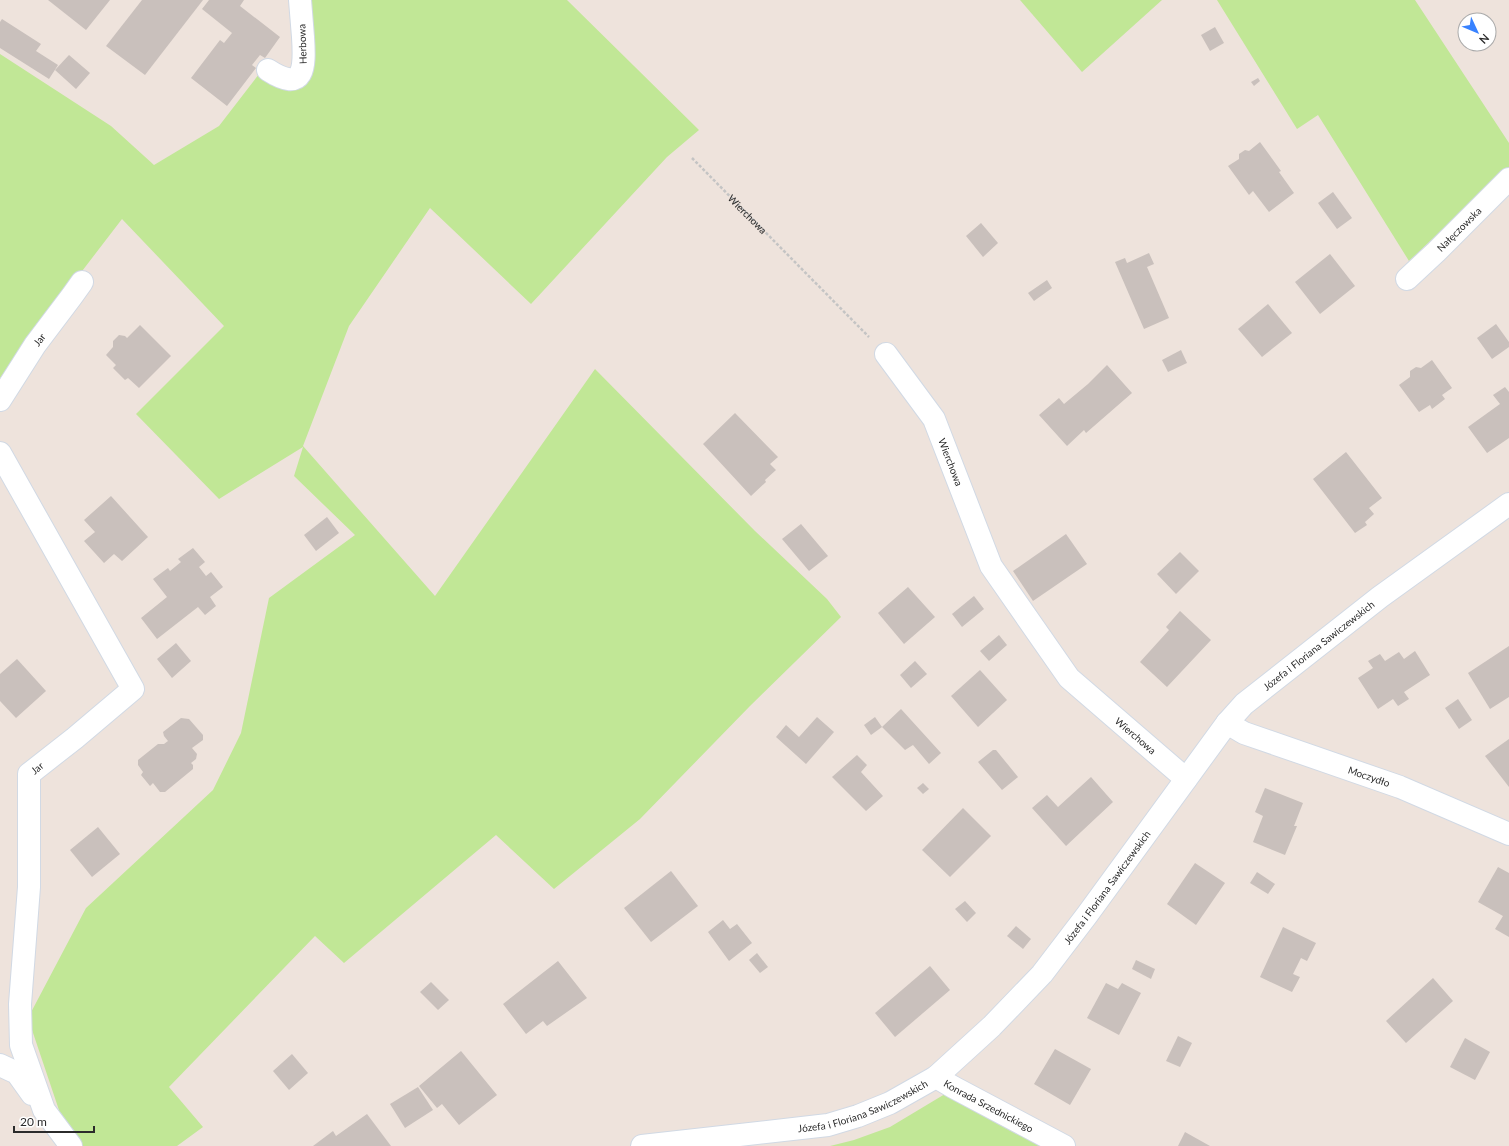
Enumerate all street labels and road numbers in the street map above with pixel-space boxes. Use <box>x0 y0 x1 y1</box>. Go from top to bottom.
street label: Herbowa <box>295 24 309 64</box>
street label: Wierchowa <box>726 192 769 236</box>
street label: Nałęczowska <box>1434 204 1484 254</box>
street label: Jar <box>31 331 48 348</box>
street label: Wierchowa <box>936 436 965 488</box>
street label: Józefa i Floriana Sawiczewskich <box>1261 598 1377 693</box>
street label: Wierchowa <box>1113 715 1159 756</box>
street label: Jar <box>28 759 46 777</box>
street label: Moczydło <box>1346 763 1392 789</box>
street label: Józefa i Floriana Sawiczewskich <box>1061 828 1153 947</box>
street label: Józefa i Floriana Sawiczewskich <box>797 1077 930 1134</box>
street label: Konrada Srzednickiego <box>942 1077 1036 1135</box>

